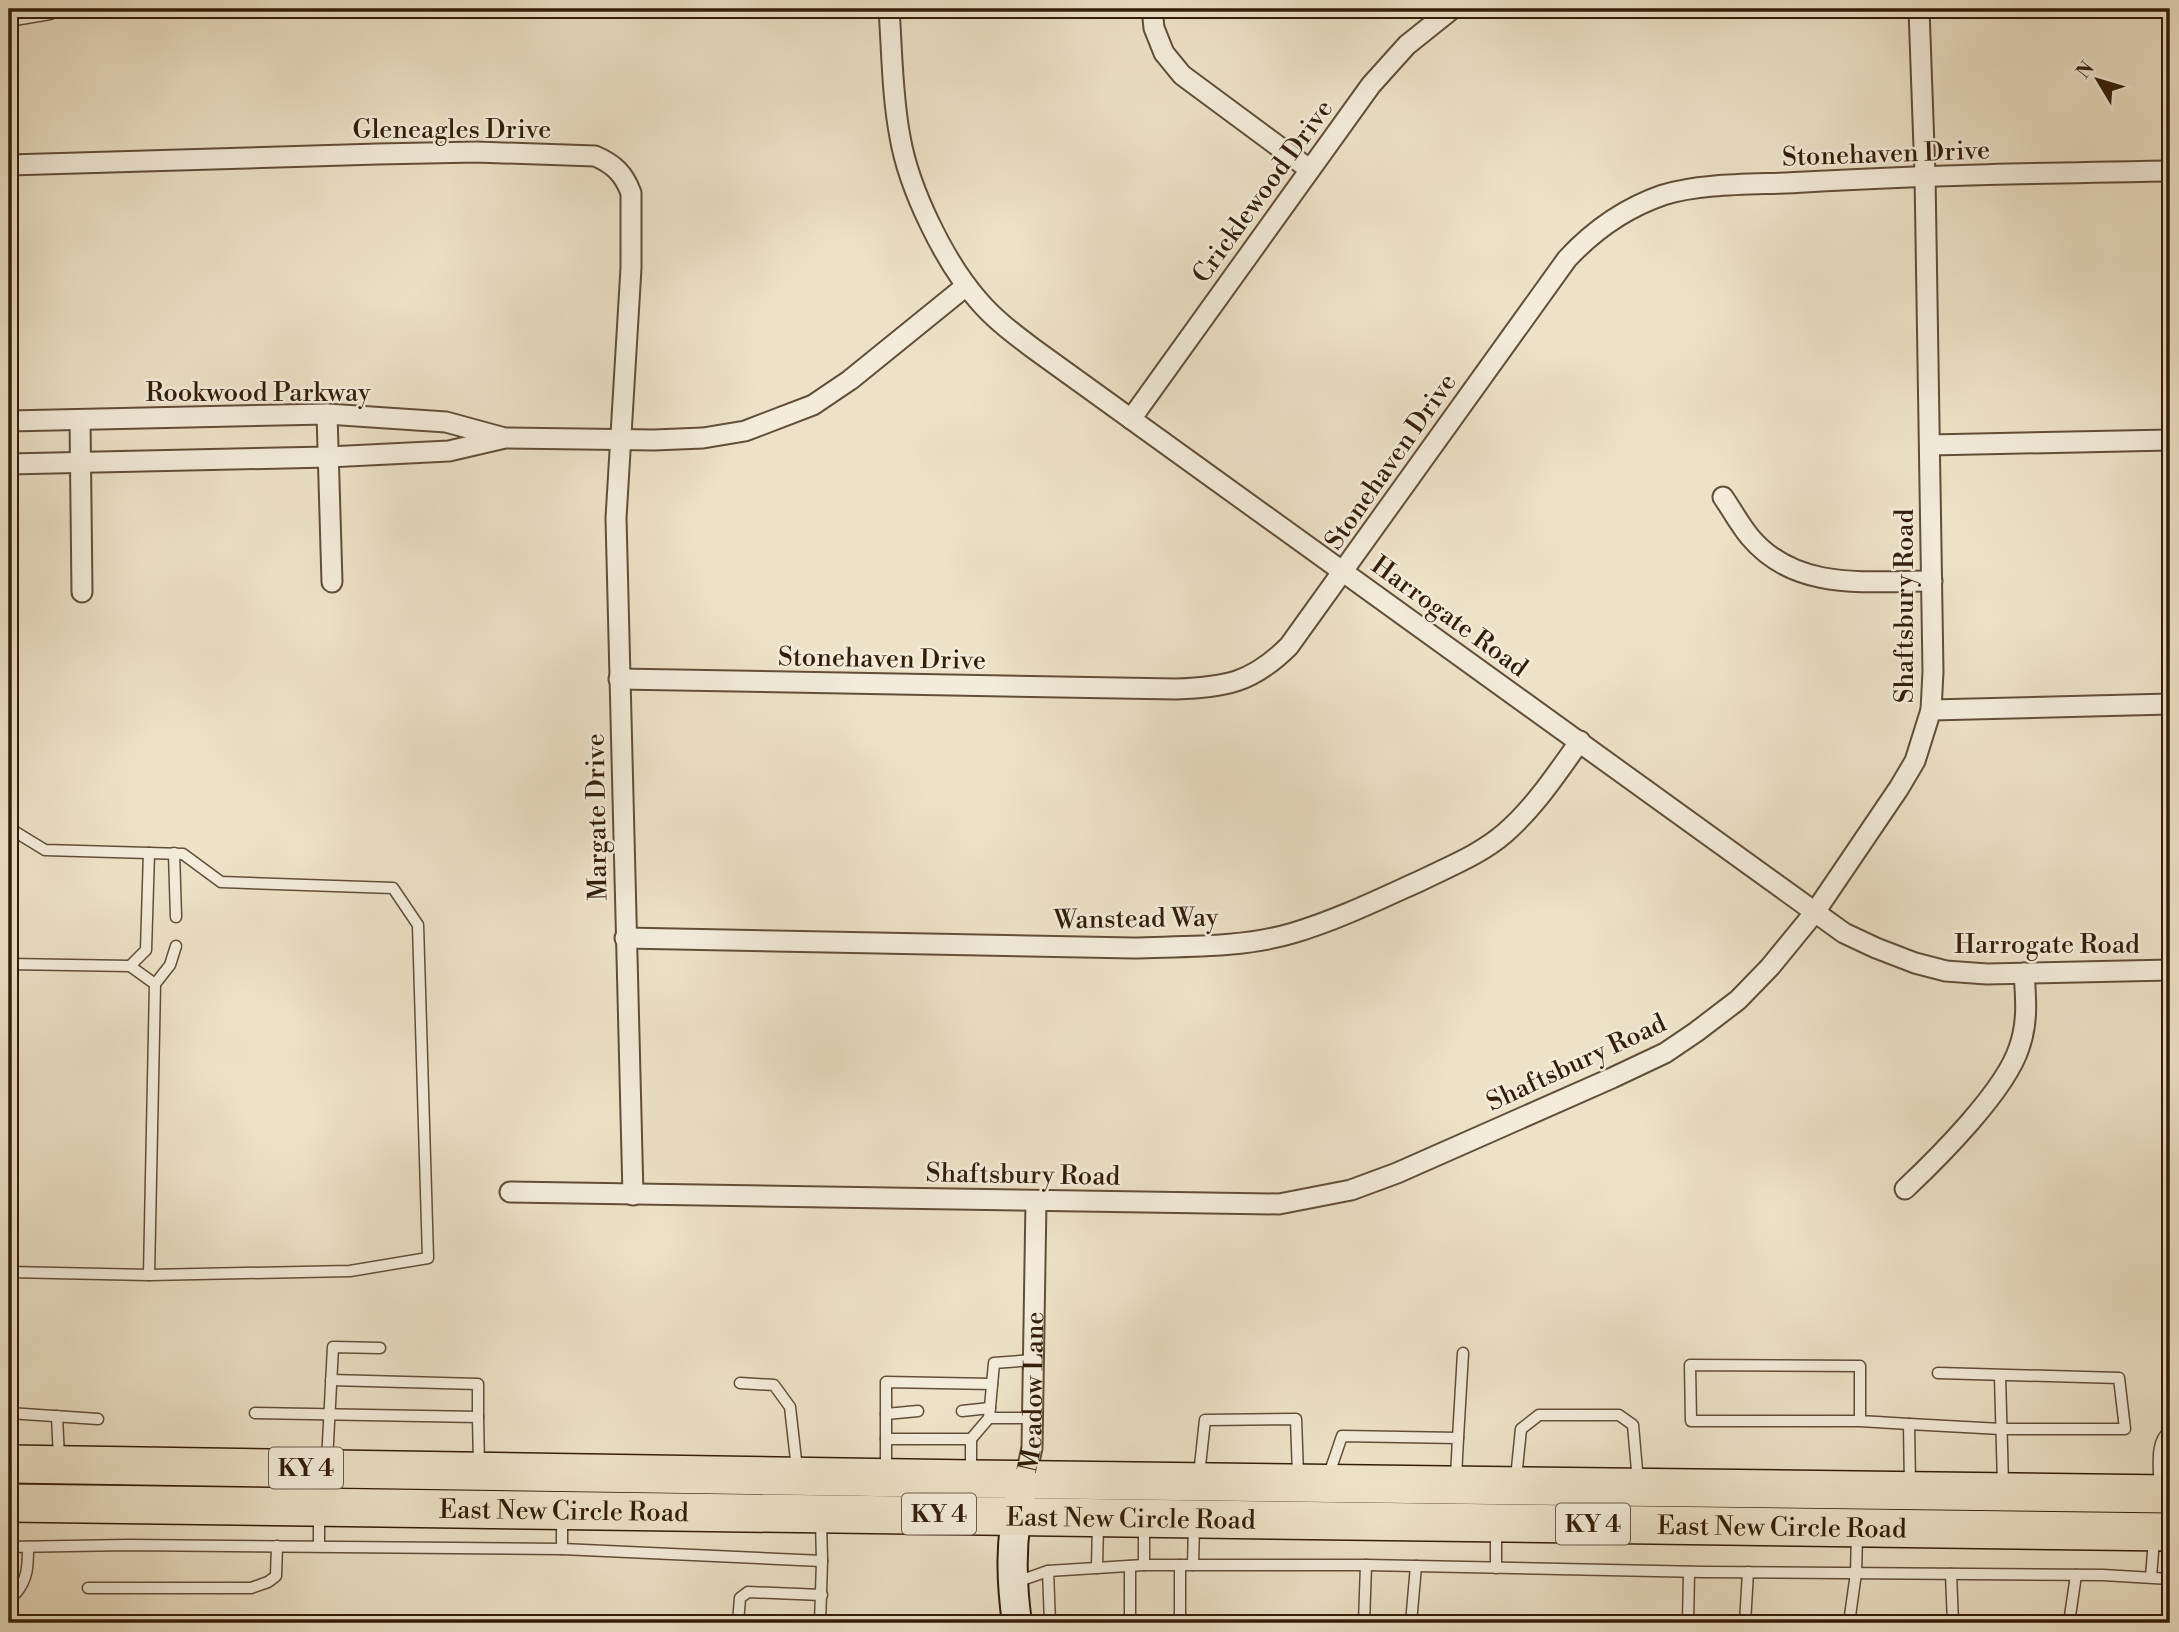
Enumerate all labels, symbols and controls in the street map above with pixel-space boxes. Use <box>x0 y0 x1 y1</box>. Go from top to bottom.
north arrow <box>2064 46 2134 116</box>
text: N <box>2071 57 2099 83</box>
street label: Cricklewood Drive <box>1186 94 1340 290</box>
street label: Gleneagles Drive <box>352 114 552 146</box>
street label: Stonehaven Drive <box>1781 134 1991 174</box>
street label: Stonehaven Drive <box>1318 367 1464 556</box>
street label: Rookwood Parkway <box>145 377 371 409</box>
street label: Shaftsbury Road <box>1889 508 1921 703</box>
street label: Harrogate Road <box>1365 549 1534 684</box>
street label: Stonehaven Drive <box>778 641 986 677</box>
street label: Margate Drive <box>580 733 614 901</box>
street label: Wanstead Way <box>1052 902 1219 936</box>
street label: Harrogate Road <box>1954 929 2140 961</box>
street label: Shaftsbury Road <box>1481 1007 1672 1119</box>
street label: Shaftsbury Road <box>925 1157 1121 1193</box>
street label: Meadow Lane <box>1012 1311 1051 1475</box>
road number: KY 4 <box>269 1448 343 1488</box>
street label: East New Circle Road <box>439 1494 689 1529</box>
road number: KY 4 <box>902 1494 976 1534</box>
street label: East New Circle Road <box>1006 1501 1256 1537</box>
road number: KY 4 <box>1556 1504 1630 1544</box>
street label: East New Circle Road <box>1657 1510 1907 1545</box>

